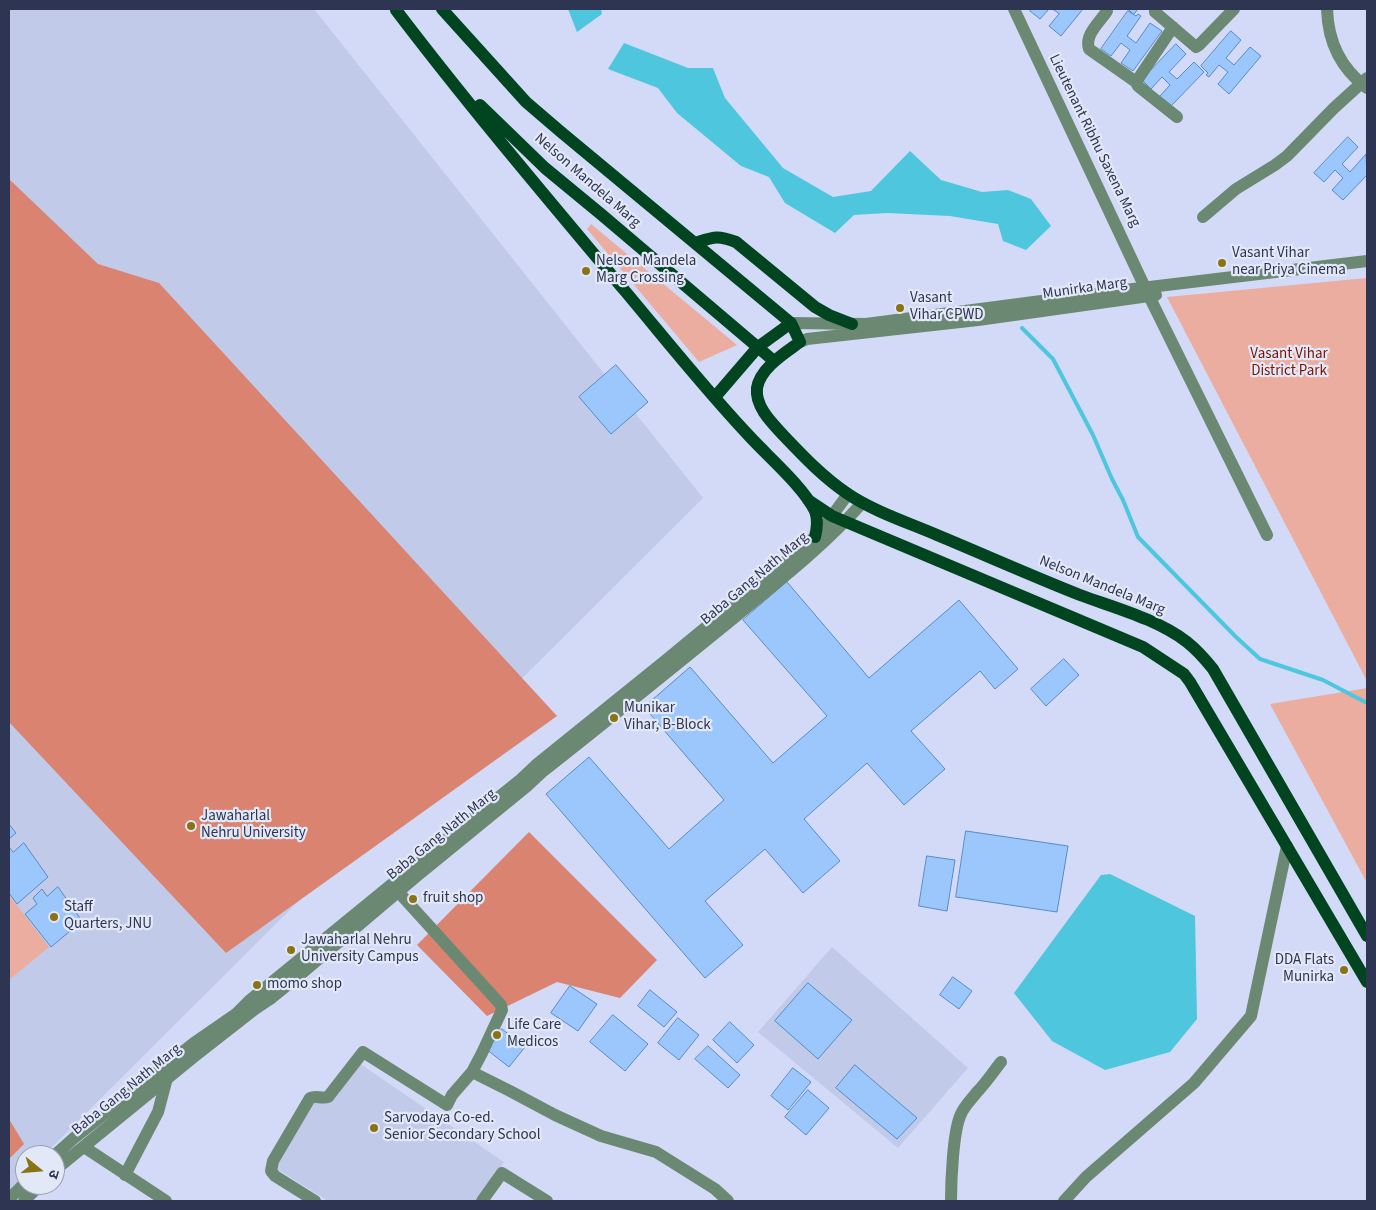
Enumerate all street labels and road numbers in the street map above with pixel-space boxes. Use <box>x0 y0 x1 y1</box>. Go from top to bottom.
street label: Lieutenant Ribhu Saxena Marg <box>1044 52 1144 230</box>
street label: Nelson Mandela Marg <box>530 130 644 232</box>
street label: Munirka Marg <box>1042 274 1128 304</box>
street label: Baba Gang Nath Marg <box>698 529 812 629</box>
street label: Nelson Mandela Marg <box>1036 552 1168 620</box>
street label: Baba Gang Nath Marg <box>384 786 500 884</box>
street label: Baba Gang Nath Marg <box>69 1041 185 1139</box>

